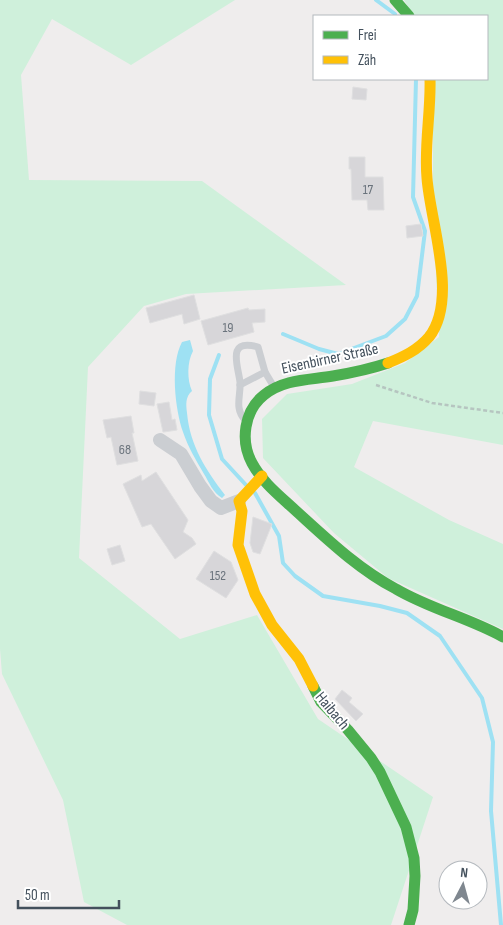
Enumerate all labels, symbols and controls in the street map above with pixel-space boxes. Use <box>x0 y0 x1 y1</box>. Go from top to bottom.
legend <box>313 15 488 80</box>
text: Frei <box>358 26 377 45</box>
text: Zäh <box>358 51 376 70</box>
house number: 17 <box>363 181 374 198</box>
house number: 19 <box>222 319 234 336</box>
street label: Eisenbirner Straße <box>280 339 380 379</box>
house number: 68 <box>119 441 131 458</box>
house number: 152 <box>210 567 226 584</box>
street label: Haibach <box>311 688 353 734</box>
north arrow <box>438 860 488 910</box>
text: N <box>460 864 469 881</box>
scale bar <box>18 878 119 910</box>
text: 50 m <box>25 886 50 905</box>

